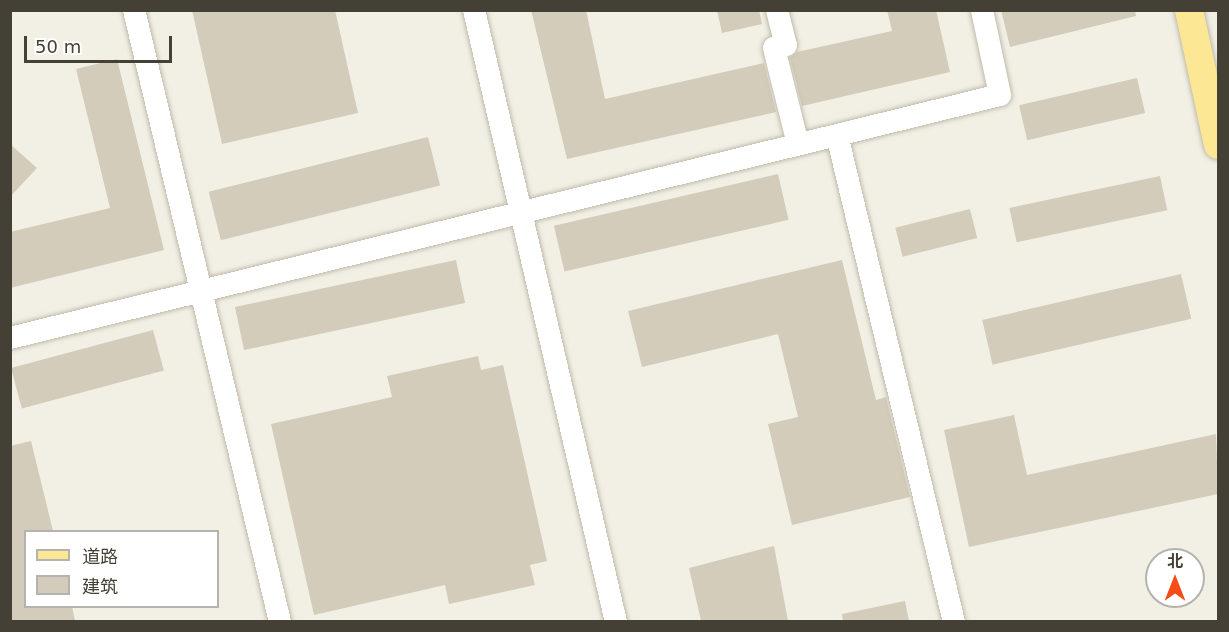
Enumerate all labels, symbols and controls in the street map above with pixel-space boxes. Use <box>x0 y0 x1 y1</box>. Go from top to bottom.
scale bar <box>27 24 176 62</box>
text: 50 m <box>35 36 81 57</box>
legend <box>24 530 219 608</box>
text: 道路 <box>82 546 118 567</box>
north arrow <box>1145 548 1205 608</box>
text: 北 <box>1167 552 1183 571</box>
text: 建筑 <box>82 576 118 597</box>

